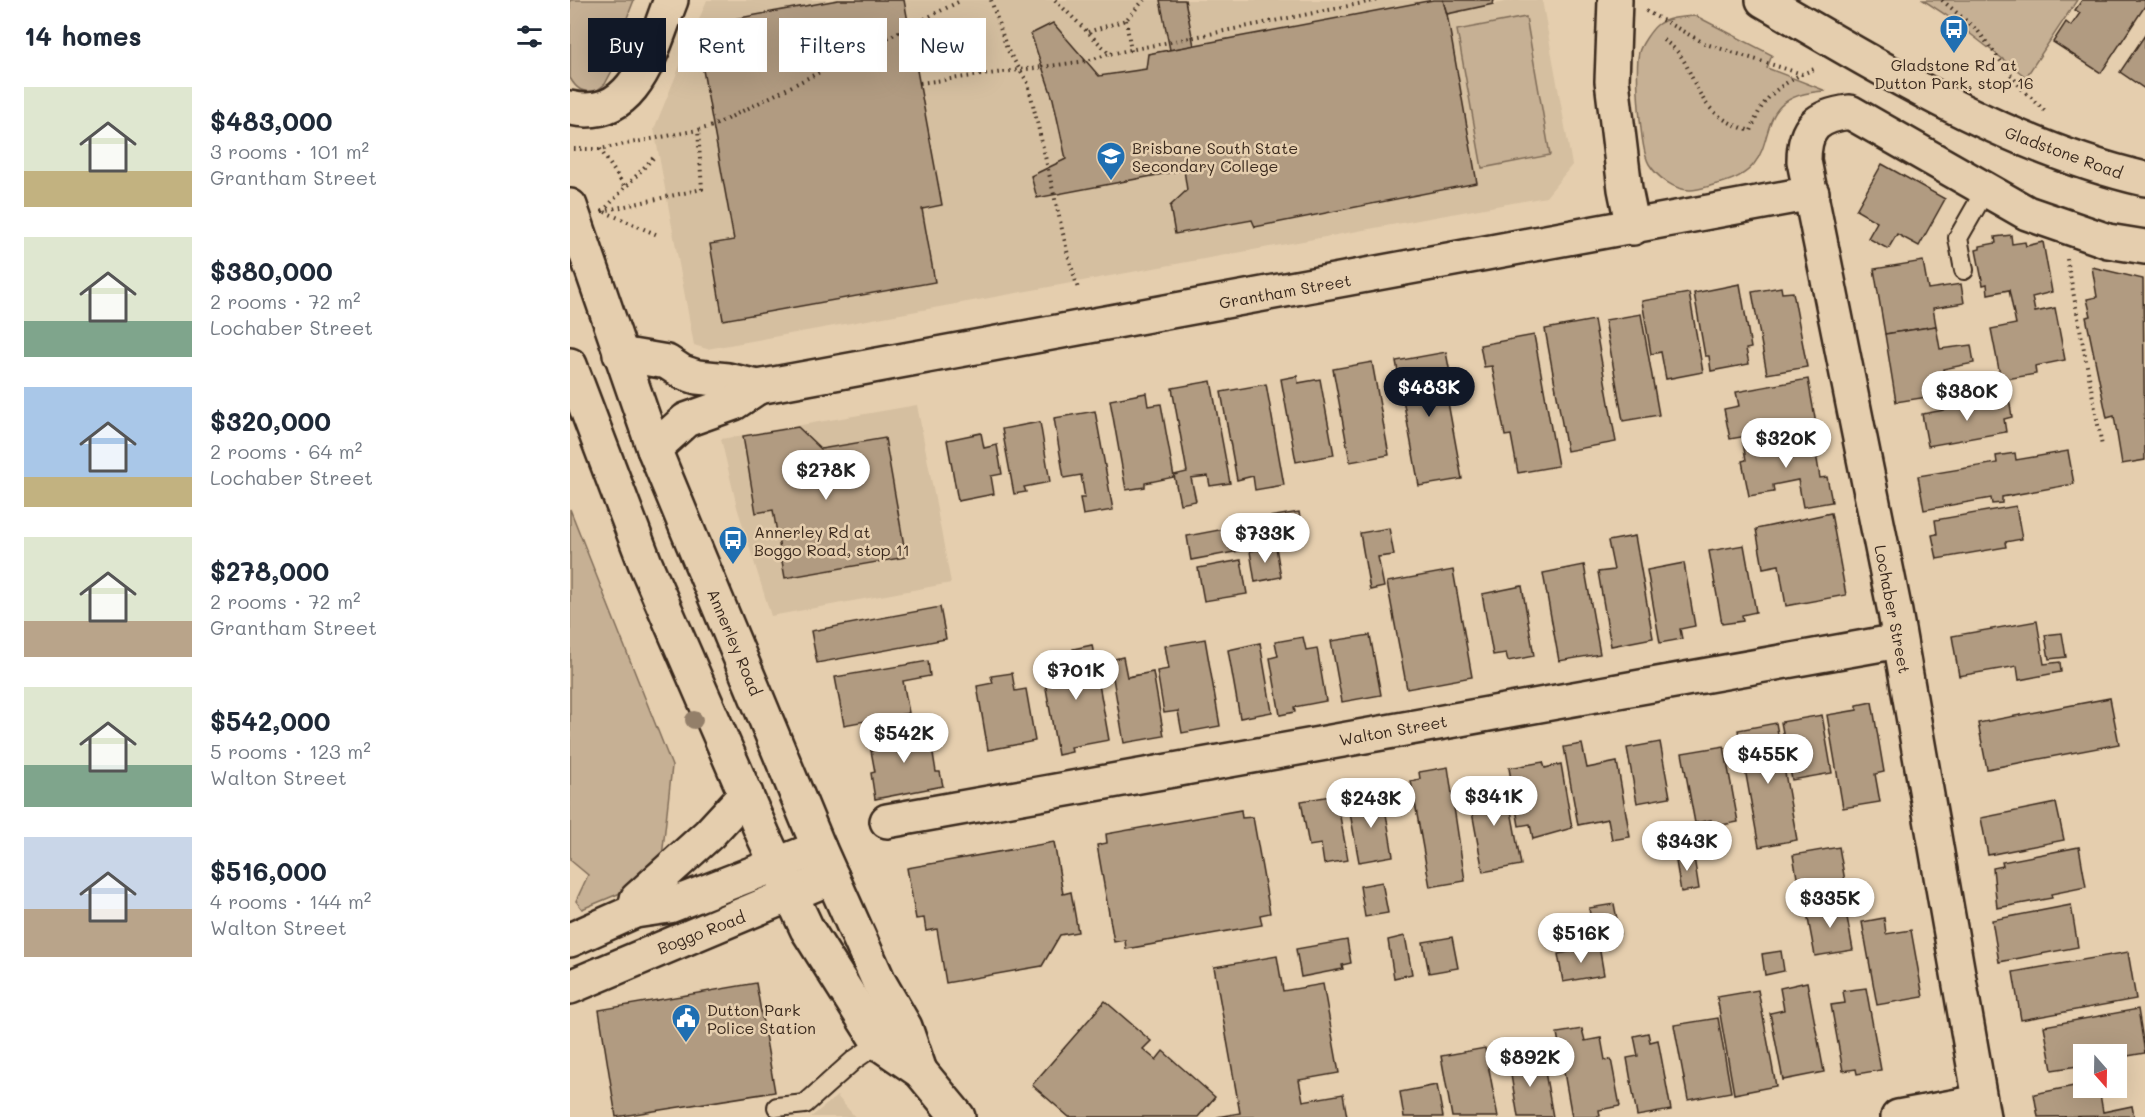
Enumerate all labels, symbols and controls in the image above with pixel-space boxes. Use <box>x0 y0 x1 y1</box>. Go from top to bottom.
bus stop icon: Gladstone Rd at Dutton Park, stop 16 <box>1938 13 1970 55</box>
chip: Buy <box>588 18 666 72</box>
chip: Rent <box>678 18 767 72</box>
chip: Filters <box>779 18 887 72</box>
chip: New <box>899 18 986 72</box>
text: 14 homes <box>24 19 142 53</box>
icon: filters <box>513 20 546 53</box>
place label: Gladstone Rd at Dutton Park, stop 16 <box>1874 54 2034 93</box>
text: $483,000 <box>210 104 332 138</box>
icon: home <box>72 111 144 183</box>
street label: Gladstone Road <box>2002 121 2126 183</box>
place label: Brisbane South State Secondary College <box>1132 137 1298 176</box>
text: 3 rooms · 101 m² <box>210 138 369 164</box>
school or university icon: Brisbane South State Secondary College <box>1095 140 1127 182</box>
text: Grantham Street <box>210 164 377 190</box>
text: $380,000 <box>210 254 333 288</box>
icon: home <box>72 261 144 333</box>
street label: Grantham Street <box>1217 269 1353 313</box>
text: 2 rooms · 72 m² <box>210 288 361 314</box>
text: Lochaber Street <box>210 314 373 340</box>
pin: $483K <box>1387 367 1471 418</box>
pin: $380K <box>1925 371 2009 422</box>
text: $483K <box>1398 373 1460 399</box>
text: $380K <box>1936 377 1998 403</box>
text: $320,000 <box>210 404 331 438</box>
icon: home <box>72 411 144 483</box>
pin: $320K <box>1744 418 1828 469</box>
text: $320K <box>1755 424 1817 450</box>
text: 2 rooms · 64 m² <box>210 438 362 464</box>
pin: $278K <box>784 450 868 501</box>
text: $278K <box>796 456 856 482</box>
text: Lochaber Street <box>210 464 373 490</box>
pin: $733K <box>1223 513 1307 564</box>
text: $733K <box>1235 519 1295 545</box>
place label: Annerley Rd at Boggo Road, stop 11 <box>754 521 910 560</box>
bus stop icon: Annerley Rd at Boggo Road, stop 11 <box>717 524 749 566</box>
street label: Lochaber Street <box>1870 543 1916 675</box>
text: $278,000 <box>210 554 329 588</box>
icon: home <box>72 561 144 633</box>
street label: Annerley Road <box>703 585 767 699</box>
text: 2 rooms · 72 m² <box>210 588 361 614</box>
text: Grantham Street <box>210 614 377 640</box>
pin: $701K <box>1034 650 1118 701</box>
text: $701K <box>1047 656 1105 682</box>
text: $542,000 <box>210 704 330 738</box>
street label: Walton Street <box>1337 710 1449 750</box>
icon: home <box>72 711 144 783</box>
pin: $542K <box>862 713 946 764</box>
text: $542K <box>873 719 935 745</box>
pin: $455K <box>1726 734 1810 785</box>
text: 5 rooms · 123 m² <box>210 738 371 764</box>
text: $455K <box>1737 740 1799 766</box>
text: Walton Street <box>210 764 347 790</box>
pin: $341K <box>1452 776 1536 827</box>
pin: $243K <box>1329 778 1413 829</box>
text: $341K <box>1464 782 1524 808</box>
text: $243K <box>1340 784 1402 810</box>
pin: $343K <box>1645 821 1729 872</box>
text: $343K <box>1656 827 1718 853</box>
text: $516,000 <box>210 854 327 888</box>
icon: home <box>72 861 144 933</box>
pin: $335K <box>1788 878 1872 929</box>
text: $335K <box>1799 884 1861 910</box>
text: 4 rooms · 144 m² <box>210 888 371 914</box>
street label: Boggo Road <box>654 906 748 958</box>
pin: $516K <box>1539 913 1623 964</box>
text: Walton Street <box>210 914 347 940</box>
text: $516K <box>1552 919 1610 945</box>
place label: Dutton Park Police Station <box>707 999 816 1038</box>
public building icon: Dutton Park Police Station <box>670 1002 702 1044</box>
pin: $892K <box>1488 1037 1572 1088</box>
text: $892K <box>1499 1043 1561 1069</box>
north arrow <box>2073 1044 2127 1098</box>
map controls <box>2073 1044 2127 1098</box>

